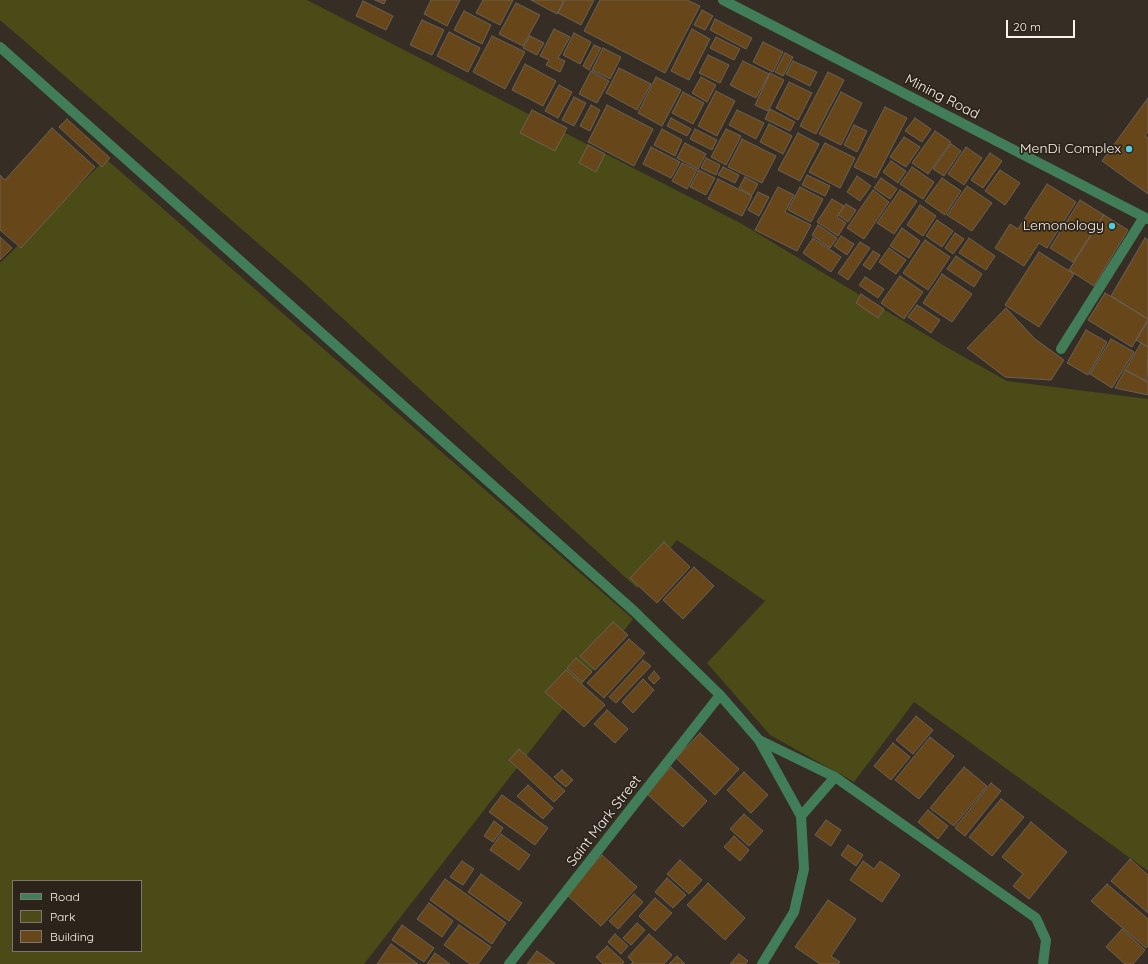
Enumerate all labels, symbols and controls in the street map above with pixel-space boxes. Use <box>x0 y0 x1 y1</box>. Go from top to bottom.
scale bar <box>1008 12 1077 38</box>
text: 20 m <box>1013 19 1041 34</box>
street label: Mining Road <box>902 71 982 123</box>
place label: MenDi Complex <box>1020 141 1121 157</box>
marker: MenDi Complex <box>1124 144 1134 154</box>
place label: Lemonology <box>1023 218 1104 234</box>
marker: Lemonology <box>1107 221 1117 231</box>
street label: Saint Mark Street <box>563 772 645 870</box>
legend <box>12 880 142 952</box>
text: Road <box>50 889 80 904</box>
text: Park <box>50 909 75 924</box>
text: Building <box>50 929 94 944</box>

